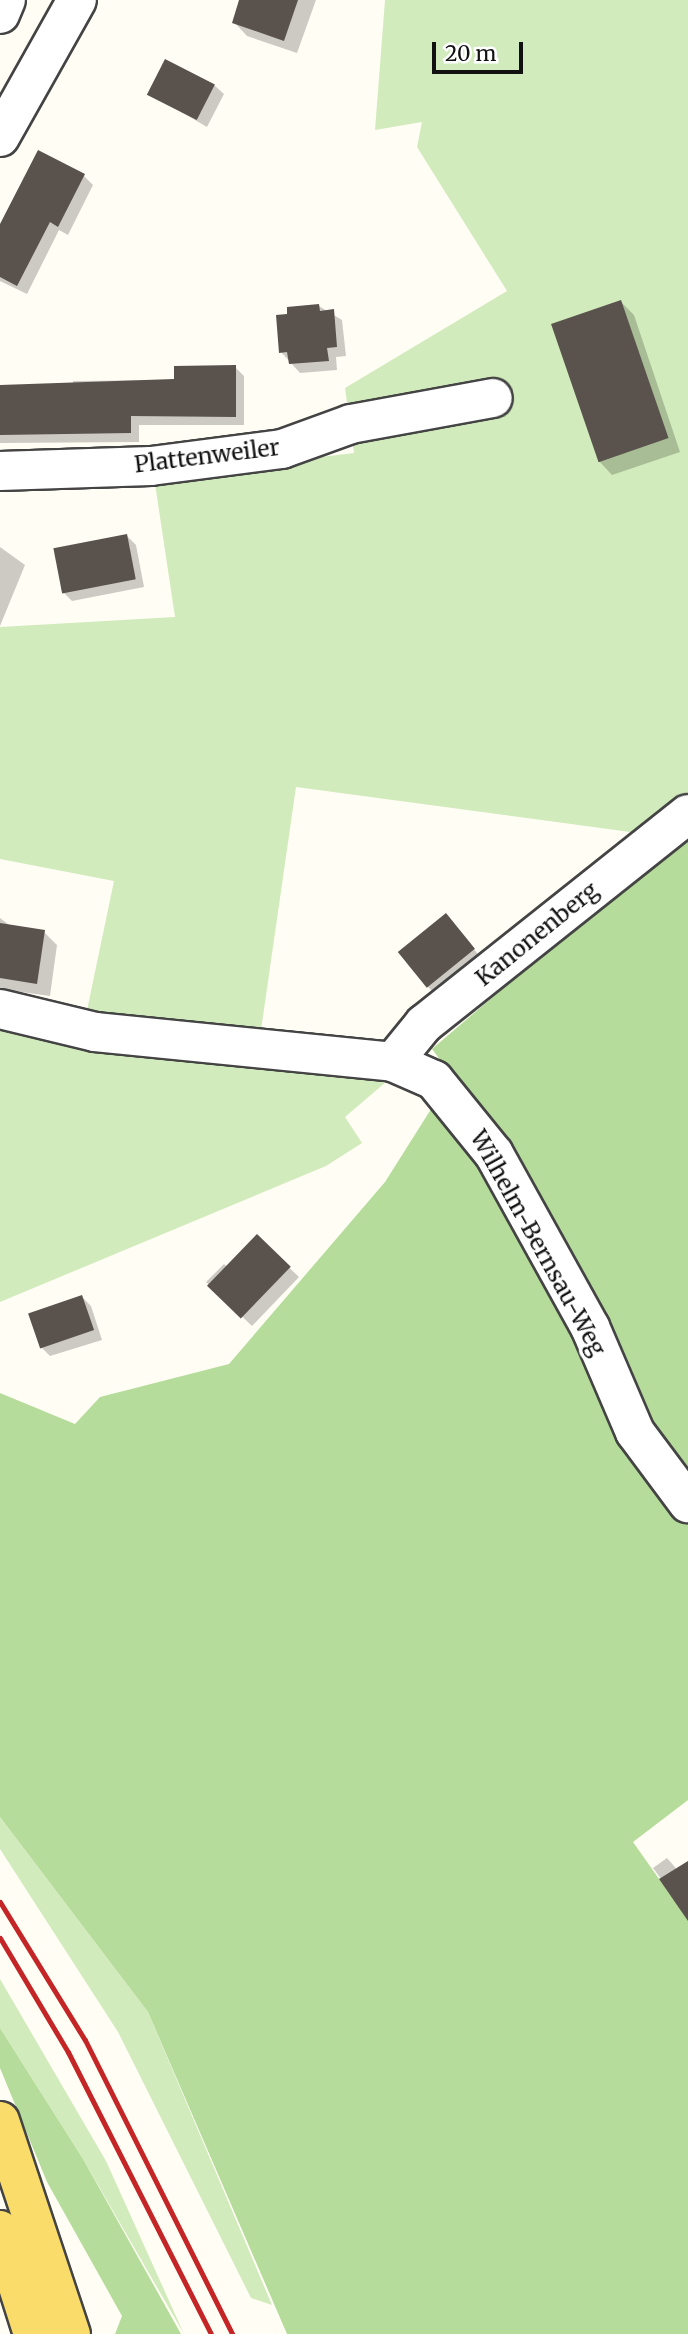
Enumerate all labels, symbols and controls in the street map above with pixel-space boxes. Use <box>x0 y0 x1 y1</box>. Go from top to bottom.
scale bar <box>436 28 527 72</box>
text: 20 m <box>445 40 496 67</box>
street label: Plattenweiler <box>133 433 281 479</box>
street label: Kanonenberg <box>470 876 604 992</box>
street label: Wilhelm-Bernsau-Weg <box>464 1125 612 1361</box>

